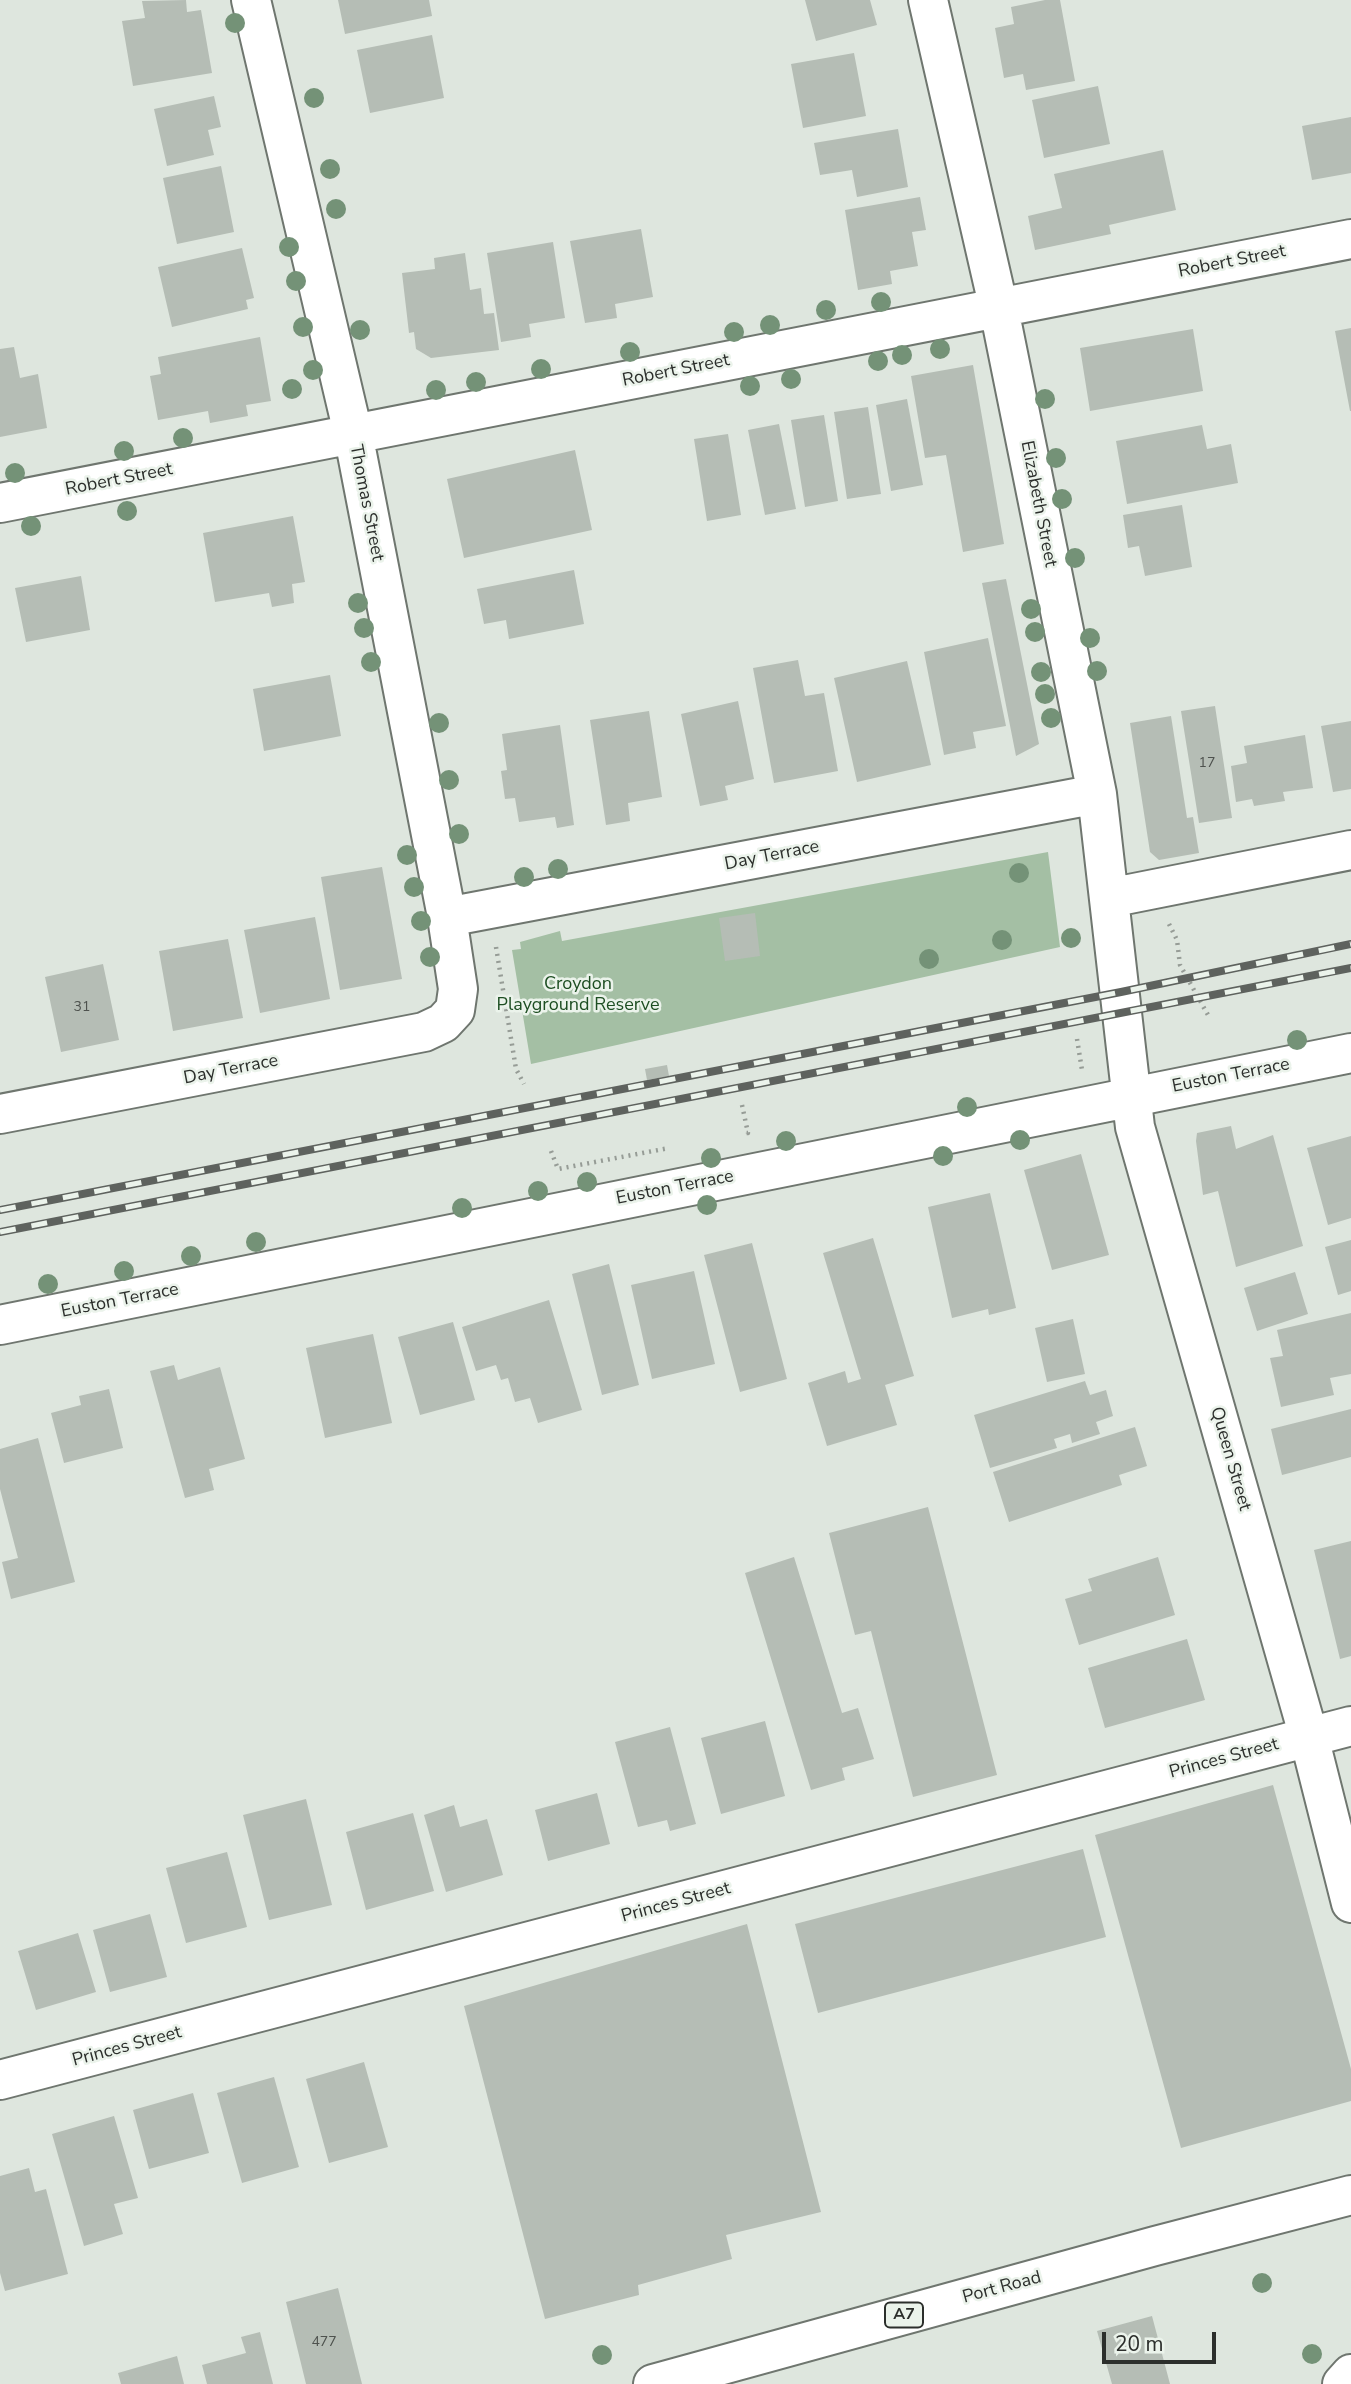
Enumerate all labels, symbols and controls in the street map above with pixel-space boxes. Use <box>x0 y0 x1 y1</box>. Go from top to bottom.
street label: Robert Street <box>1177 241 1287 283</box>
street label: Robert Street <box>621 350 731 392</box>
street label: Elizabeth Street <box>1015 439 1061 569</box>
street label: Thomas Street <box>344 443 388 563</box>
street label: Robert Street <box>64 459 174 501</box>
house number: 17 <box>1199 756 1215 772</box>
street label: Day Terrace <box>723 836 821 876</box>
park label: Croydon Playground Reserve <box>497 974 659 1016</box>
house number: 31 <box>74 1000 90 1016</box>
street label: Day Terrace <box>182 1050 280 1090</box>
street label: Euston Terrace <box>1170 1054 1292 1098</box>
street label: Euston Terrace <box>614 1166 736 1210</box>
street label: Euston Terrace <box>59 1279 181 1323</box>
street label: Queen Street <box>1205 1405 1255 1513</box>
street label: Princes Street <box>1167 1734 1281 1784</box>
street label: Princes Street <box>619 1878 733 1928</box>
street label: Princes Street <box>70 2022 184 2072</box>
street label: Port Road <box>960 2267 1044 2309</box>
road number: A7 <box>885 2302 923 2328</box>
scale bar <box>1106 2318 1220 2362</box>
text: 20 m <box>1115 2330 1164 2358</box>
house number: 477 <box>311 2335 337 2351</box>

